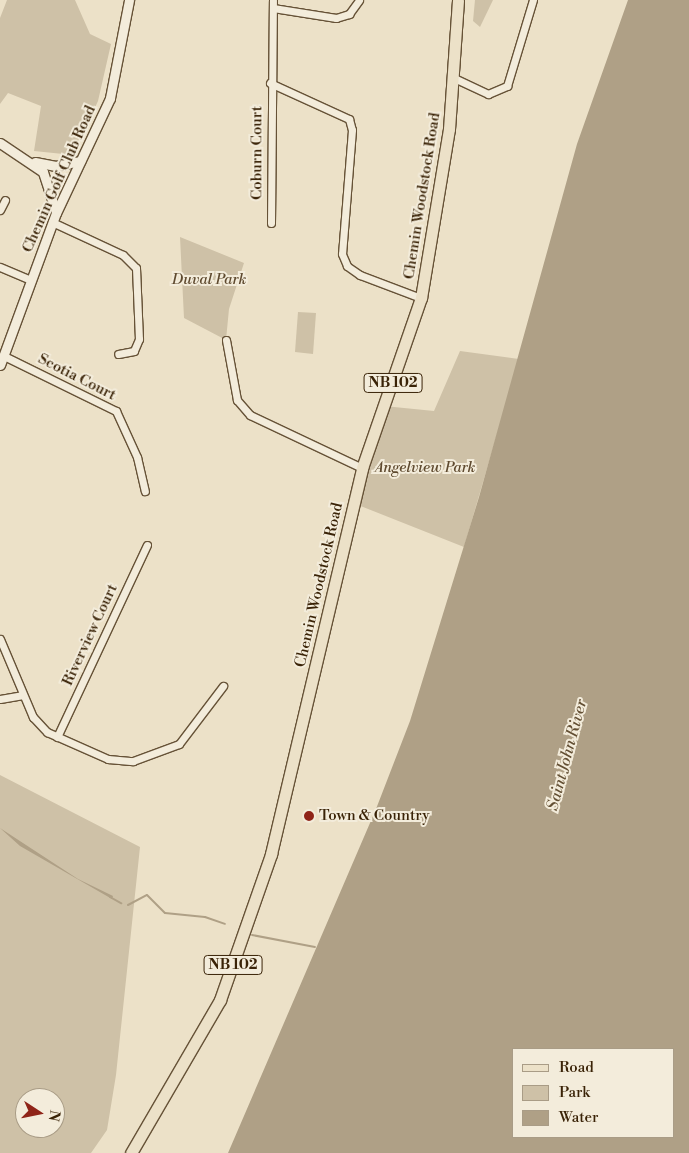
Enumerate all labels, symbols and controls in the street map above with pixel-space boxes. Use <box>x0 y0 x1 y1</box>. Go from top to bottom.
street label: Chemin Golf Club Road <box>18 103 100 255</box>
street label: Coburn Court <box>248 106 266 200</box>
street label: Chemin Woodstock Road <box>400 111 444 281</box>
park label: Duval Park <box>172 271 246 289</box>
street label: Scotia Court <box>35 350 119 404</box>
road number: NB 102 <box>363 372 423 394</box>
park label: Angelview Park <box>375 459 475 477</box>
street label: Chemin Woodstock Road <box>291 501 347 669</box>
street label: Riverview Court <box>59 581 121 689</box>
water label: Saint John River <box>543 697 591 813</box>
place label: Town & Country <box>319 807 430 825</box>
marker: Town & Country <box>303 810 315 822</box>
road number: NB 102 <box>203 954 263 976</box>
legend <box>512 1048 674 1138</box>
text: Road <box>559 1058 594 1077</box>
text: Park <box>559 1083 590 1102</box>
north arrow <box>15 1088 65 1138</box>
text: Water <box>559 1108 598 1127</box>
text: N <box>44 1109 64 1123</box>

